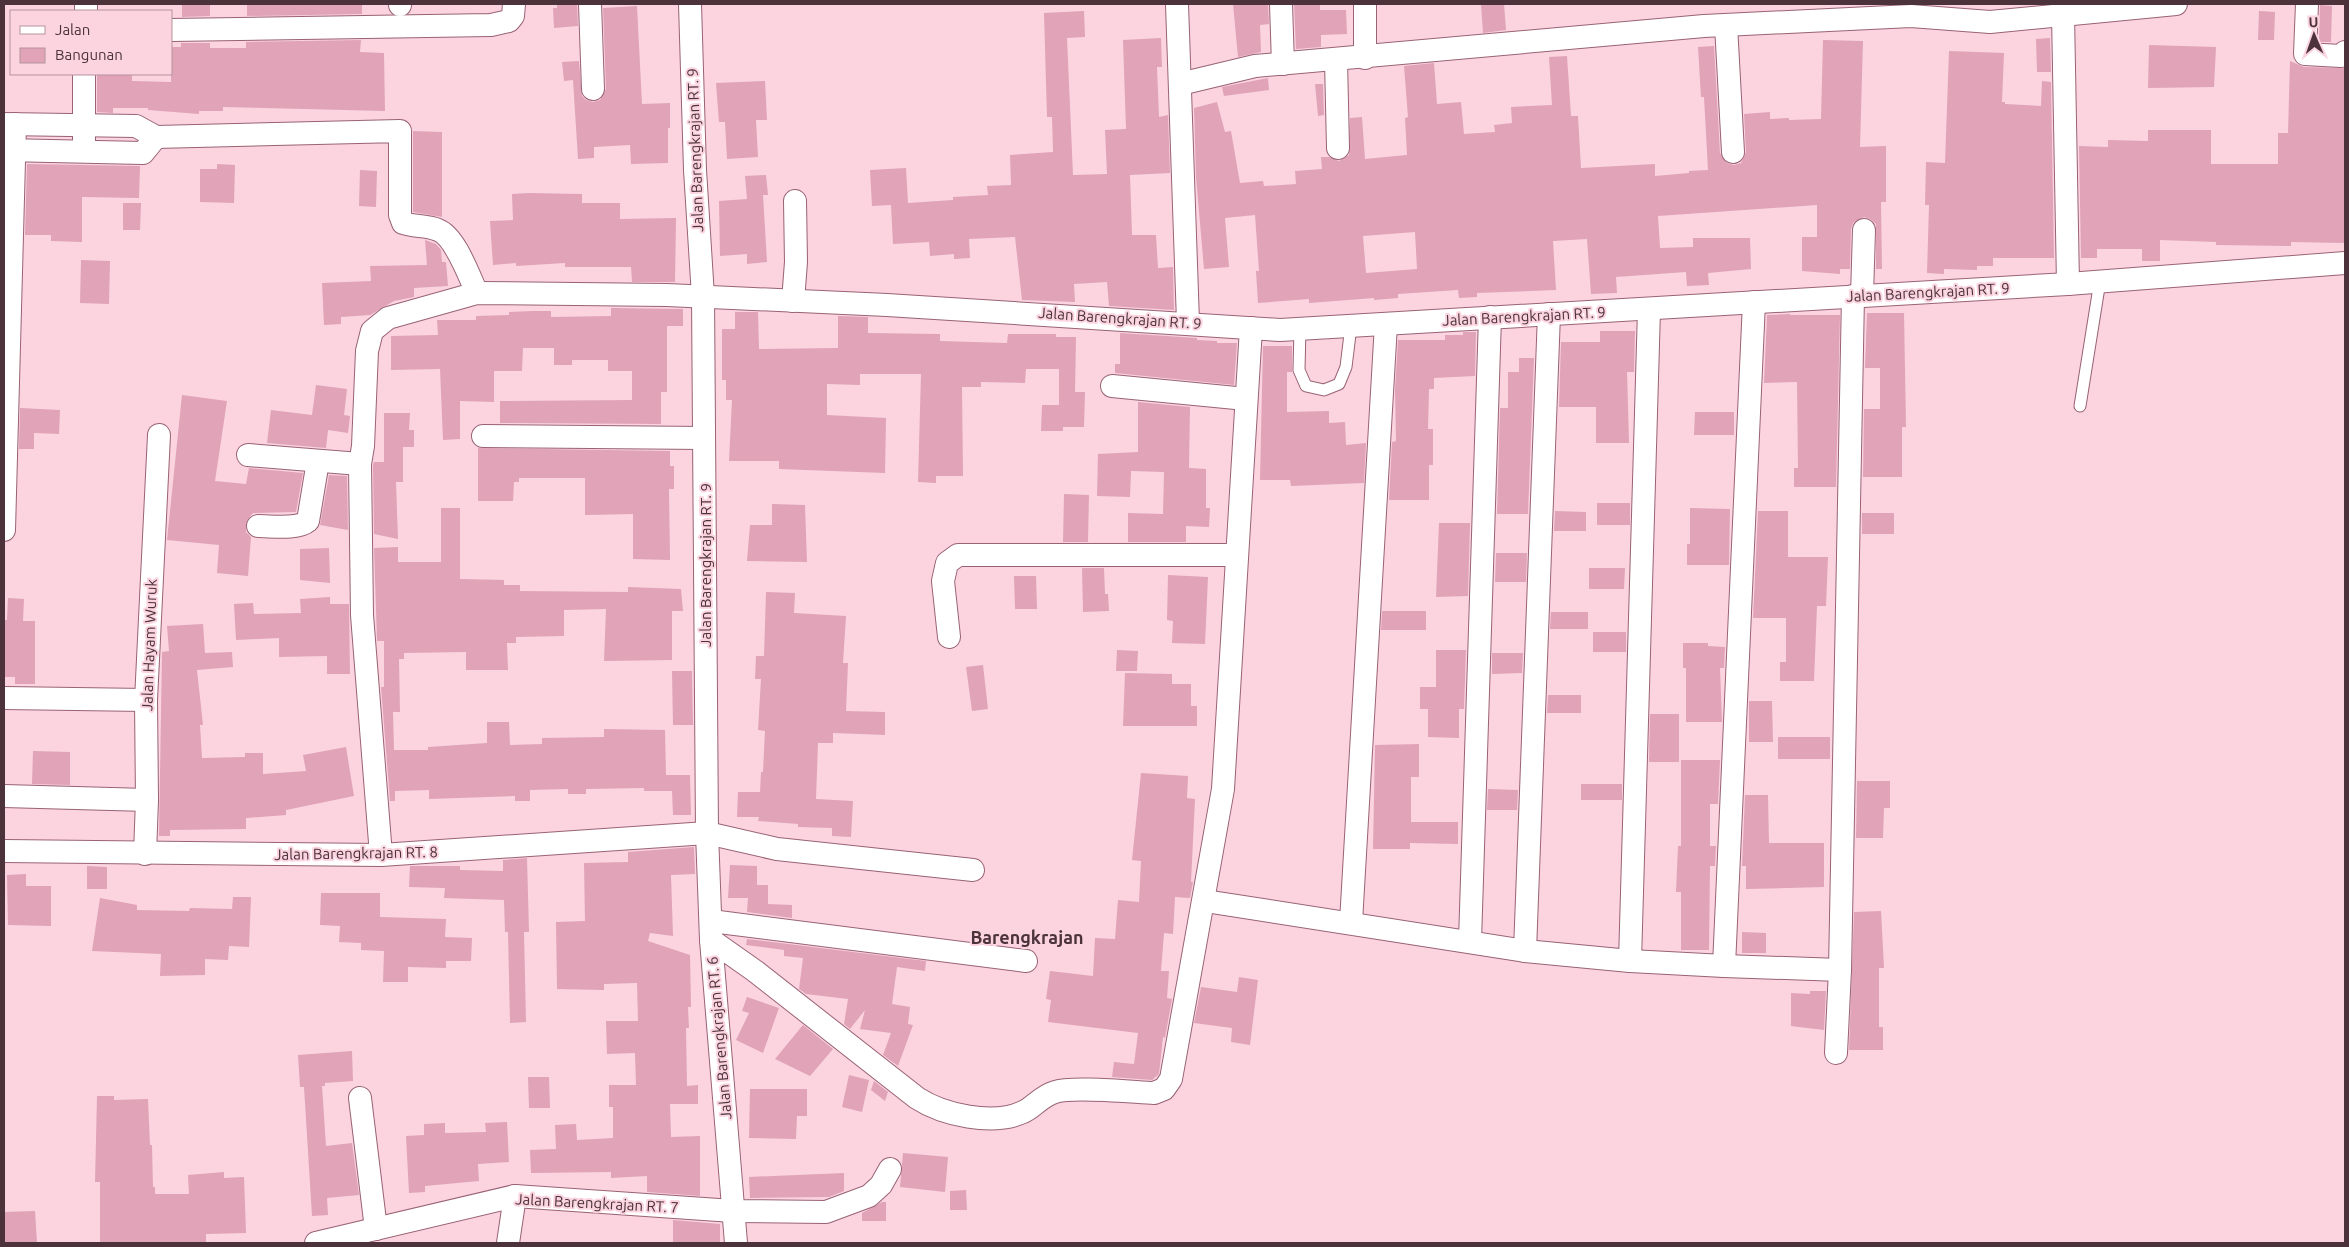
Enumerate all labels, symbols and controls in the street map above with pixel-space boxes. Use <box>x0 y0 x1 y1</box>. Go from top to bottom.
legend <box>10 10 172 75</box>
north arrow <box>2289 10 2339 60</box>
text: U <box>2308 14 2319 30</box>
text: Jalan <box>55 21 90 38</box>
text: Bangunan <box>55 46 123 63</box>
street label: Jalan Barengkrajan RT. 9 <box>684 68 706 232</box>
street label: Jalan Barengkrajan RT. 9 <box>1846 279 2010 305</box>
street label: Jalan Barengkrajan RT. 9 <box>1442 303 1606 329</box>
street label: Jalan Barengkrajan RT. 9 <box>1038 304 1202 332</box>
street label: Jalan Barengkrajan RT. 9 <box>697 483 714 647</box>
street label: Jalan Hayam Wuruk <box>138 578 160 711</box>
street label: Jalan Barengkrajan RT. 8 <box>274 843 438 863</box>
district label: Barengkrajan <box>970 927 1084 947</box>
street label: Jalan Barengkrajan RT. 6 <box>703 956 735 1120</box>
street label: Jalan Barengkrajan RT. 7 <box>515 1190 679 1216</box>

